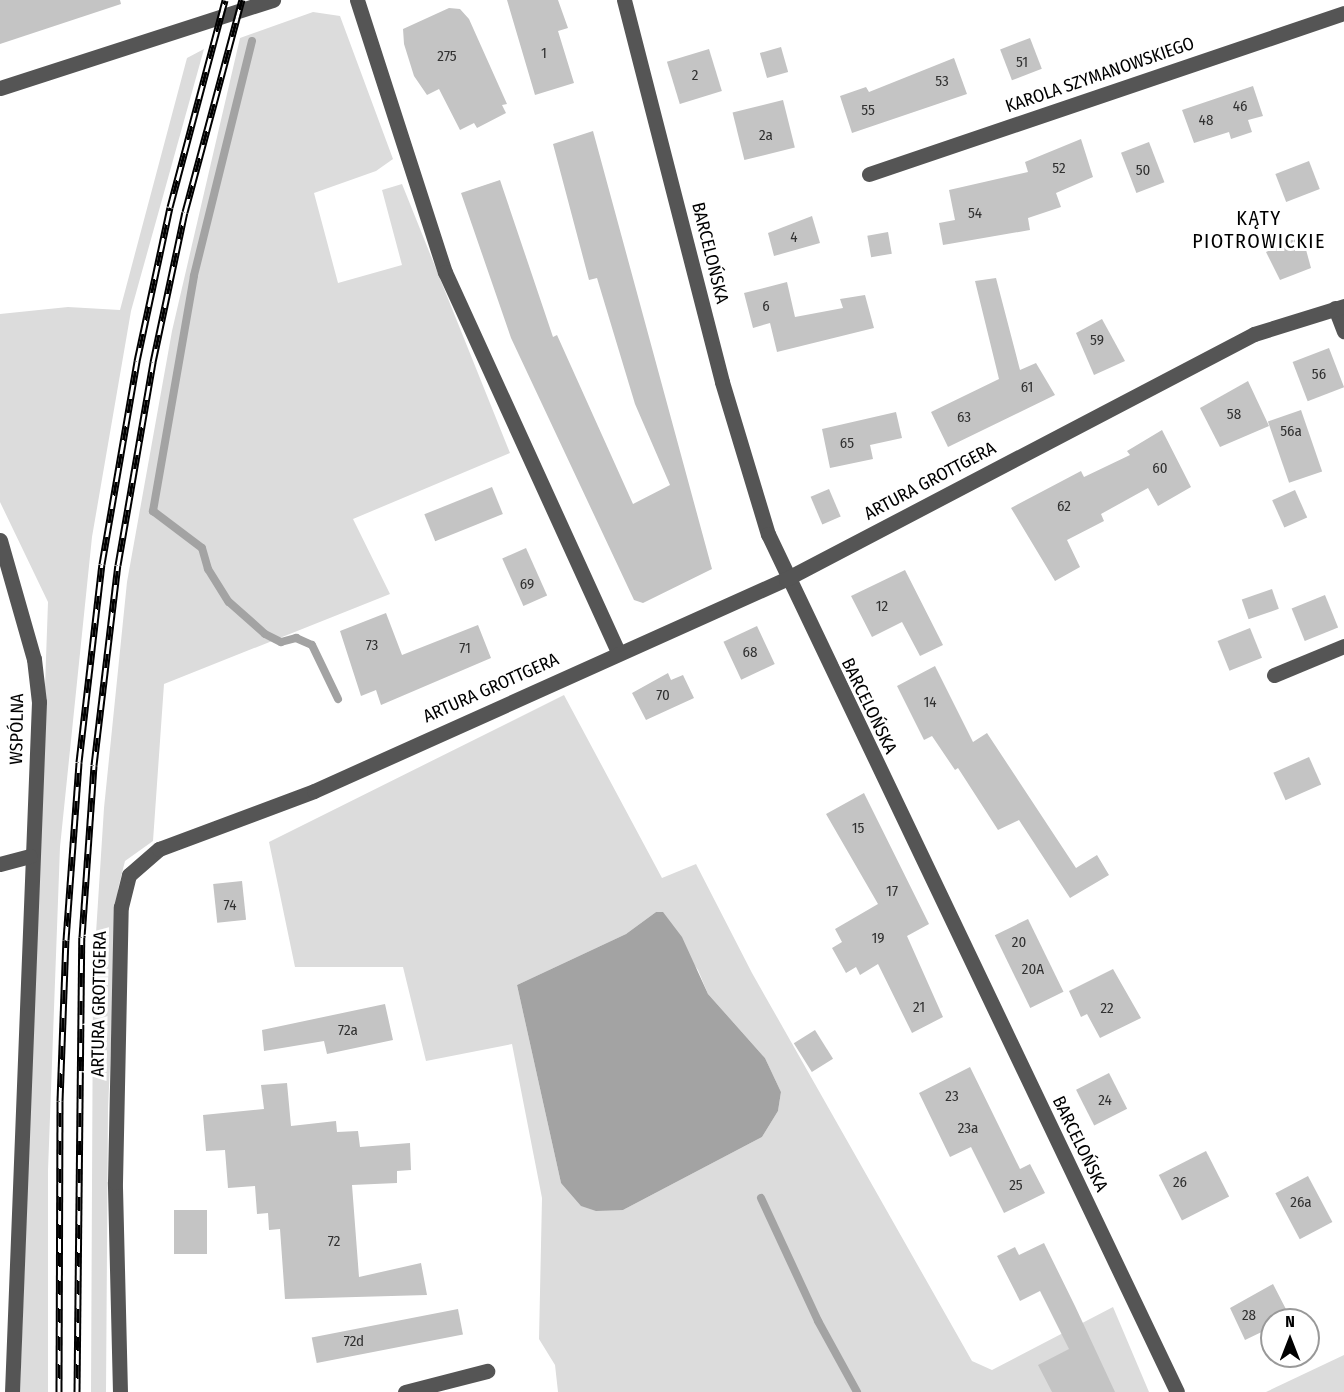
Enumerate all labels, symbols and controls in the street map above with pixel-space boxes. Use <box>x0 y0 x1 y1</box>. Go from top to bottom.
street label: KAROLA SZYMANOWSKIEGO <box>1003 33 1197 117</box>
house number: 1 <box>541 45 547 63</box>
house number: 275 <box>437 48 457 66</box>
house number: 51 <box>1016 54 1028 72</box>
house number: 2 <box>692 67 698 85</box>
house number: 53 <box>935 73 949 91</box>
house number: 46 <box>1233 98 1247 116</box>
house number: 55 <box>861 102 875 120</box>
house number: 48 <box>1199 112 1213 130</box>
house number: 2a <box>759 127 773 145</box>
house number: 52 <box>1052 160 1066 178</box>
house number: 50 <box>1136 162 1150 180</box>
street label: BARCELOŃSKA <box>687 200 733 306</box>
house number: 54 <box>968 205 982 223</box>
district label: KĄTY PIOTROWICKIE <box>1192 206 1326 253</box>
house number: 4 <box>790 229 798 247</box>
house number: 6 <box>762 298 770 316</box>
house number: 59 <box>1090 332 1104 350</box>
house number: 56 <box>1312 366 1326 384</box>
house number: 61 <box>1021 379 1033 397</box>
house number: 58 <box>1227 406 1241 424</box>
house number: 63 <box>957 409 971 427</box>
house number: 56a <box>1280 423 1302 441</box>
house number: 65 <box>840 435 854 453</box>
street label: ARTURA GROTTGERA <box>860 437 1000 525</box>
house number: 60 <box>1152 460 1168 478</box>
house number: 62 <box>1057 498 1071 516</box>
house number: 69 <box>520 576 534 594</box>
house number: 12 <box>876 598 888 616</box>
house number: 73 <box>366 637 378 655</box>
house number: 71 <box>459 640 471 658</box>
house number: 68 <box>743 644 757 662</box>
street label: ARTURA GROTTGERA <box>420 648 562 728</box>
street label: BARCELOŃSKA <box>837 655 901 757</box>
house number: 70 <box>656 687 670 705</box>
street label: WSPÓLNA <box>6 693 28 765</box>
house number: 14 <box>923 694 937 712</box>
house number: 15 <box>852 820 864 838</box>
house number: 17 <box>886 883 898 901</box>
house number: 74 <box>224 897 236 915</box>
house number: 19 <box>871 930 885 948</box>
street label: ARTURA GROTTGERA <box>87 931 111 1077</box>
house number: 20 <box>1012 934 1026 952</box>
house number: 20A <box>1022 961 1044 979</box>
house number: 21 <box>913 999 925 1017</box>
house number: 22 <box>1100 1000 1114 1018</box>
house number: 72a <box>338 1022 358 1040</box>
house number: 23 <box>945 1088 959 1106</box>
house number: 24 <box>1098 1092 1112 1110</box>
street label: BARCELOŃSKA <box>1048 1093 1112 1195</box>
house number: 23a <box>958 1120 978 1138</box>
house number: 26 <box>1173 1174 1187 1192</box>
house number: 25 <box>1009 1177 1023 1195</box>
house number: 26a <box>1290 1194 1312 1212</box>
house number: 72 <box>328 1233 340 1251</box>
house number: 28 <box>1242 1307 1256 1325</box>
north arrow <box>1260 1308 1320 1368</box>
text: N <box>1285 1312 1295 1331</box>
house number: 72d <box>344 1333 364 1351</box>

